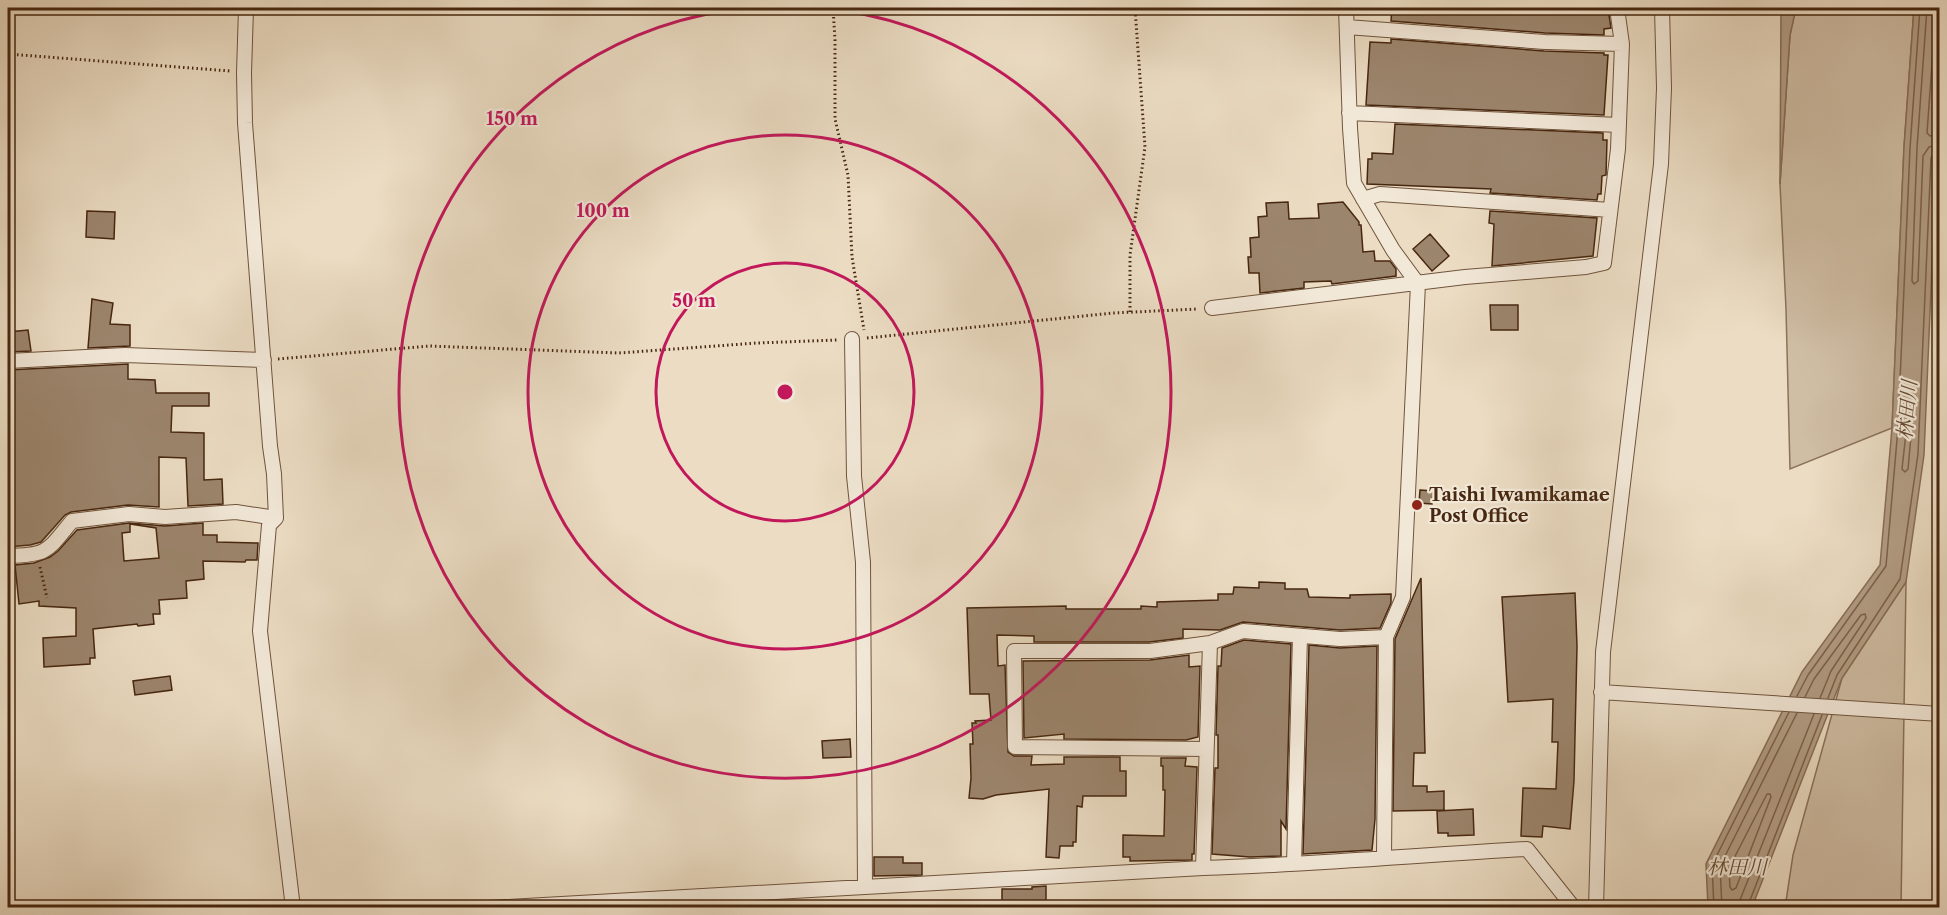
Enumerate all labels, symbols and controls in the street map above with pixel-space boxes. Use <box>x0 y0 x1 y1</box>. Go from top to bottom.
text: 150 m <box>486 108 538 130</box>
text: 100 m <box>576 200 630 222</box>
text: 50 m <box>672 290 716 312</box>
water label: 林田川 <box>1892 377 1922 441</box>
centre of rings <box>775 382 795 402</box>
place label: Taishi Iwamikamae Post Office <box>1429 484 1610 527</box>
marker: Taishi Iwamikamae Post Office <box>1410 498 1424 512</box>
water label: 林田川 <box>1707 855 1769 879</box>

